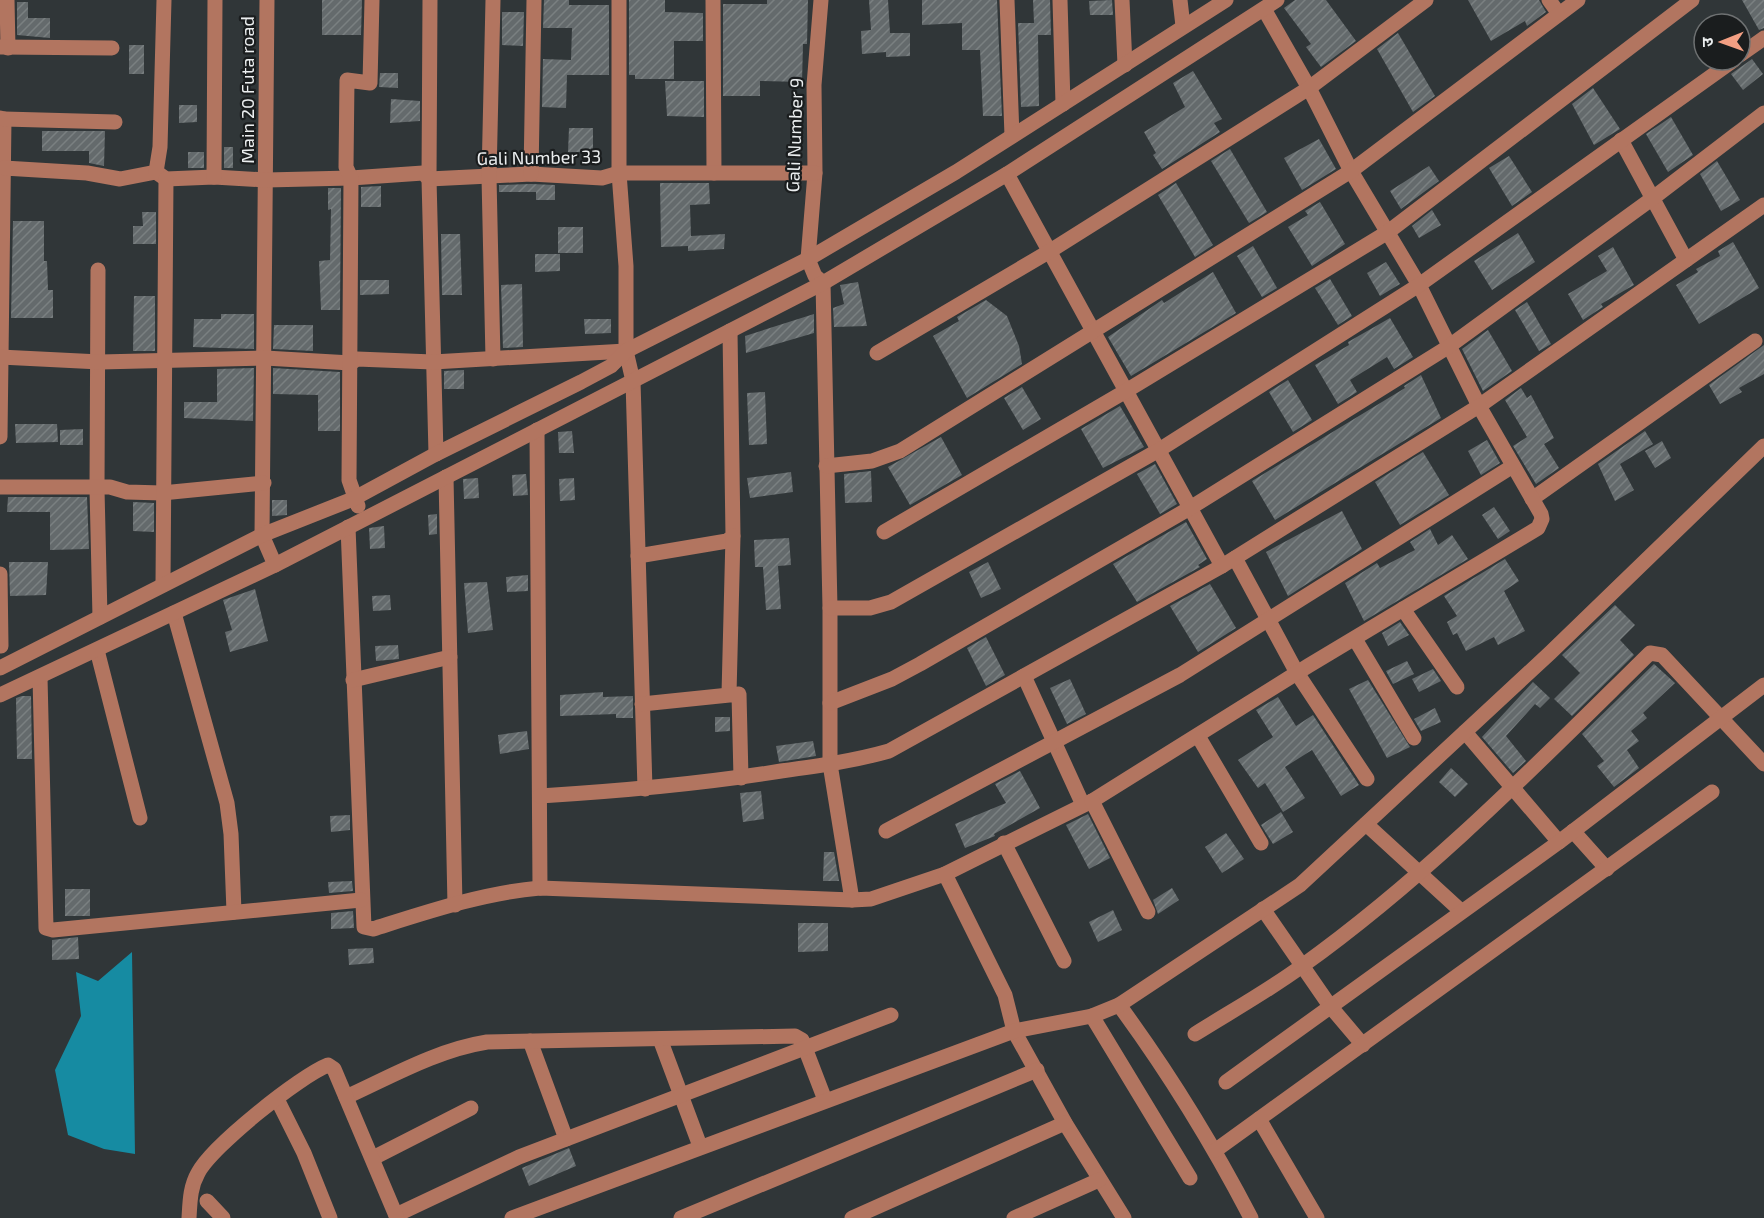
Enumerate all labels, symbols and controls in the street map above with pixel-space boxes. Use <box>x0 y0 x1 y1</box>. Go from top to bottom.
north arrow <box>1692 12 1752 72</box>
street label: Main 20 Futa road <box>236 16 258 164</box>
text: उ <box>1697 37 1716 47</box>
street label: Gali Number 9 <box>781 77 807 193</box>
street label: Gali Number 33 <box>477 145 601 169</box>

